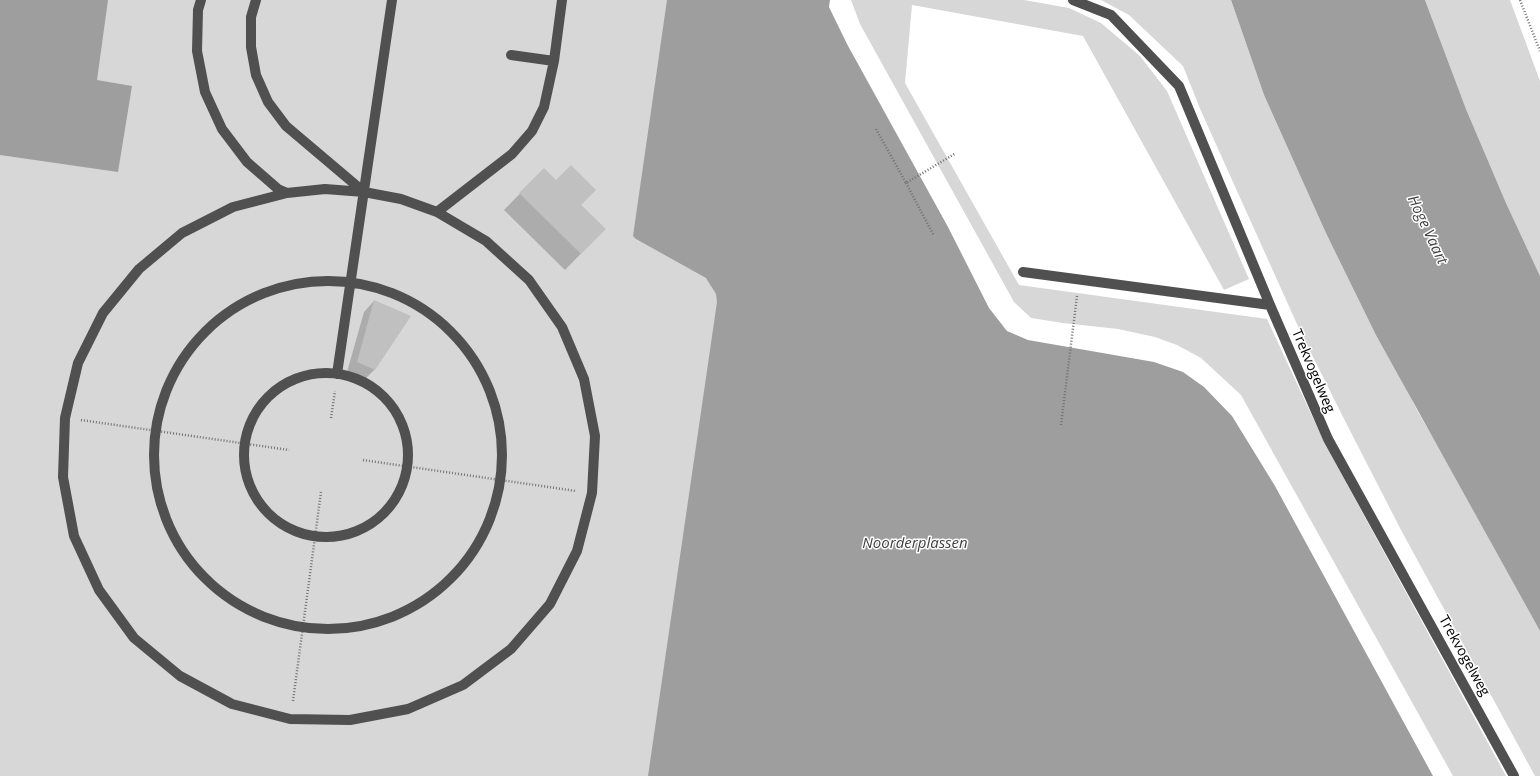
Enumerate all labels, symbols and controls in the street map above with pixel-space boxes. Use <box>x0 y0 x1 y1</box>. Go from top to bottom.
water label: Hoge Vaart <box>1403 193 1451 267</box>
street label: Trekvogelweg <box>1288 327 1338 415</box>
water label: Noorderplassen <box>862 535 968 553</box>
street label: Trekvogelweg <box>1435 613 1493 699</box>

